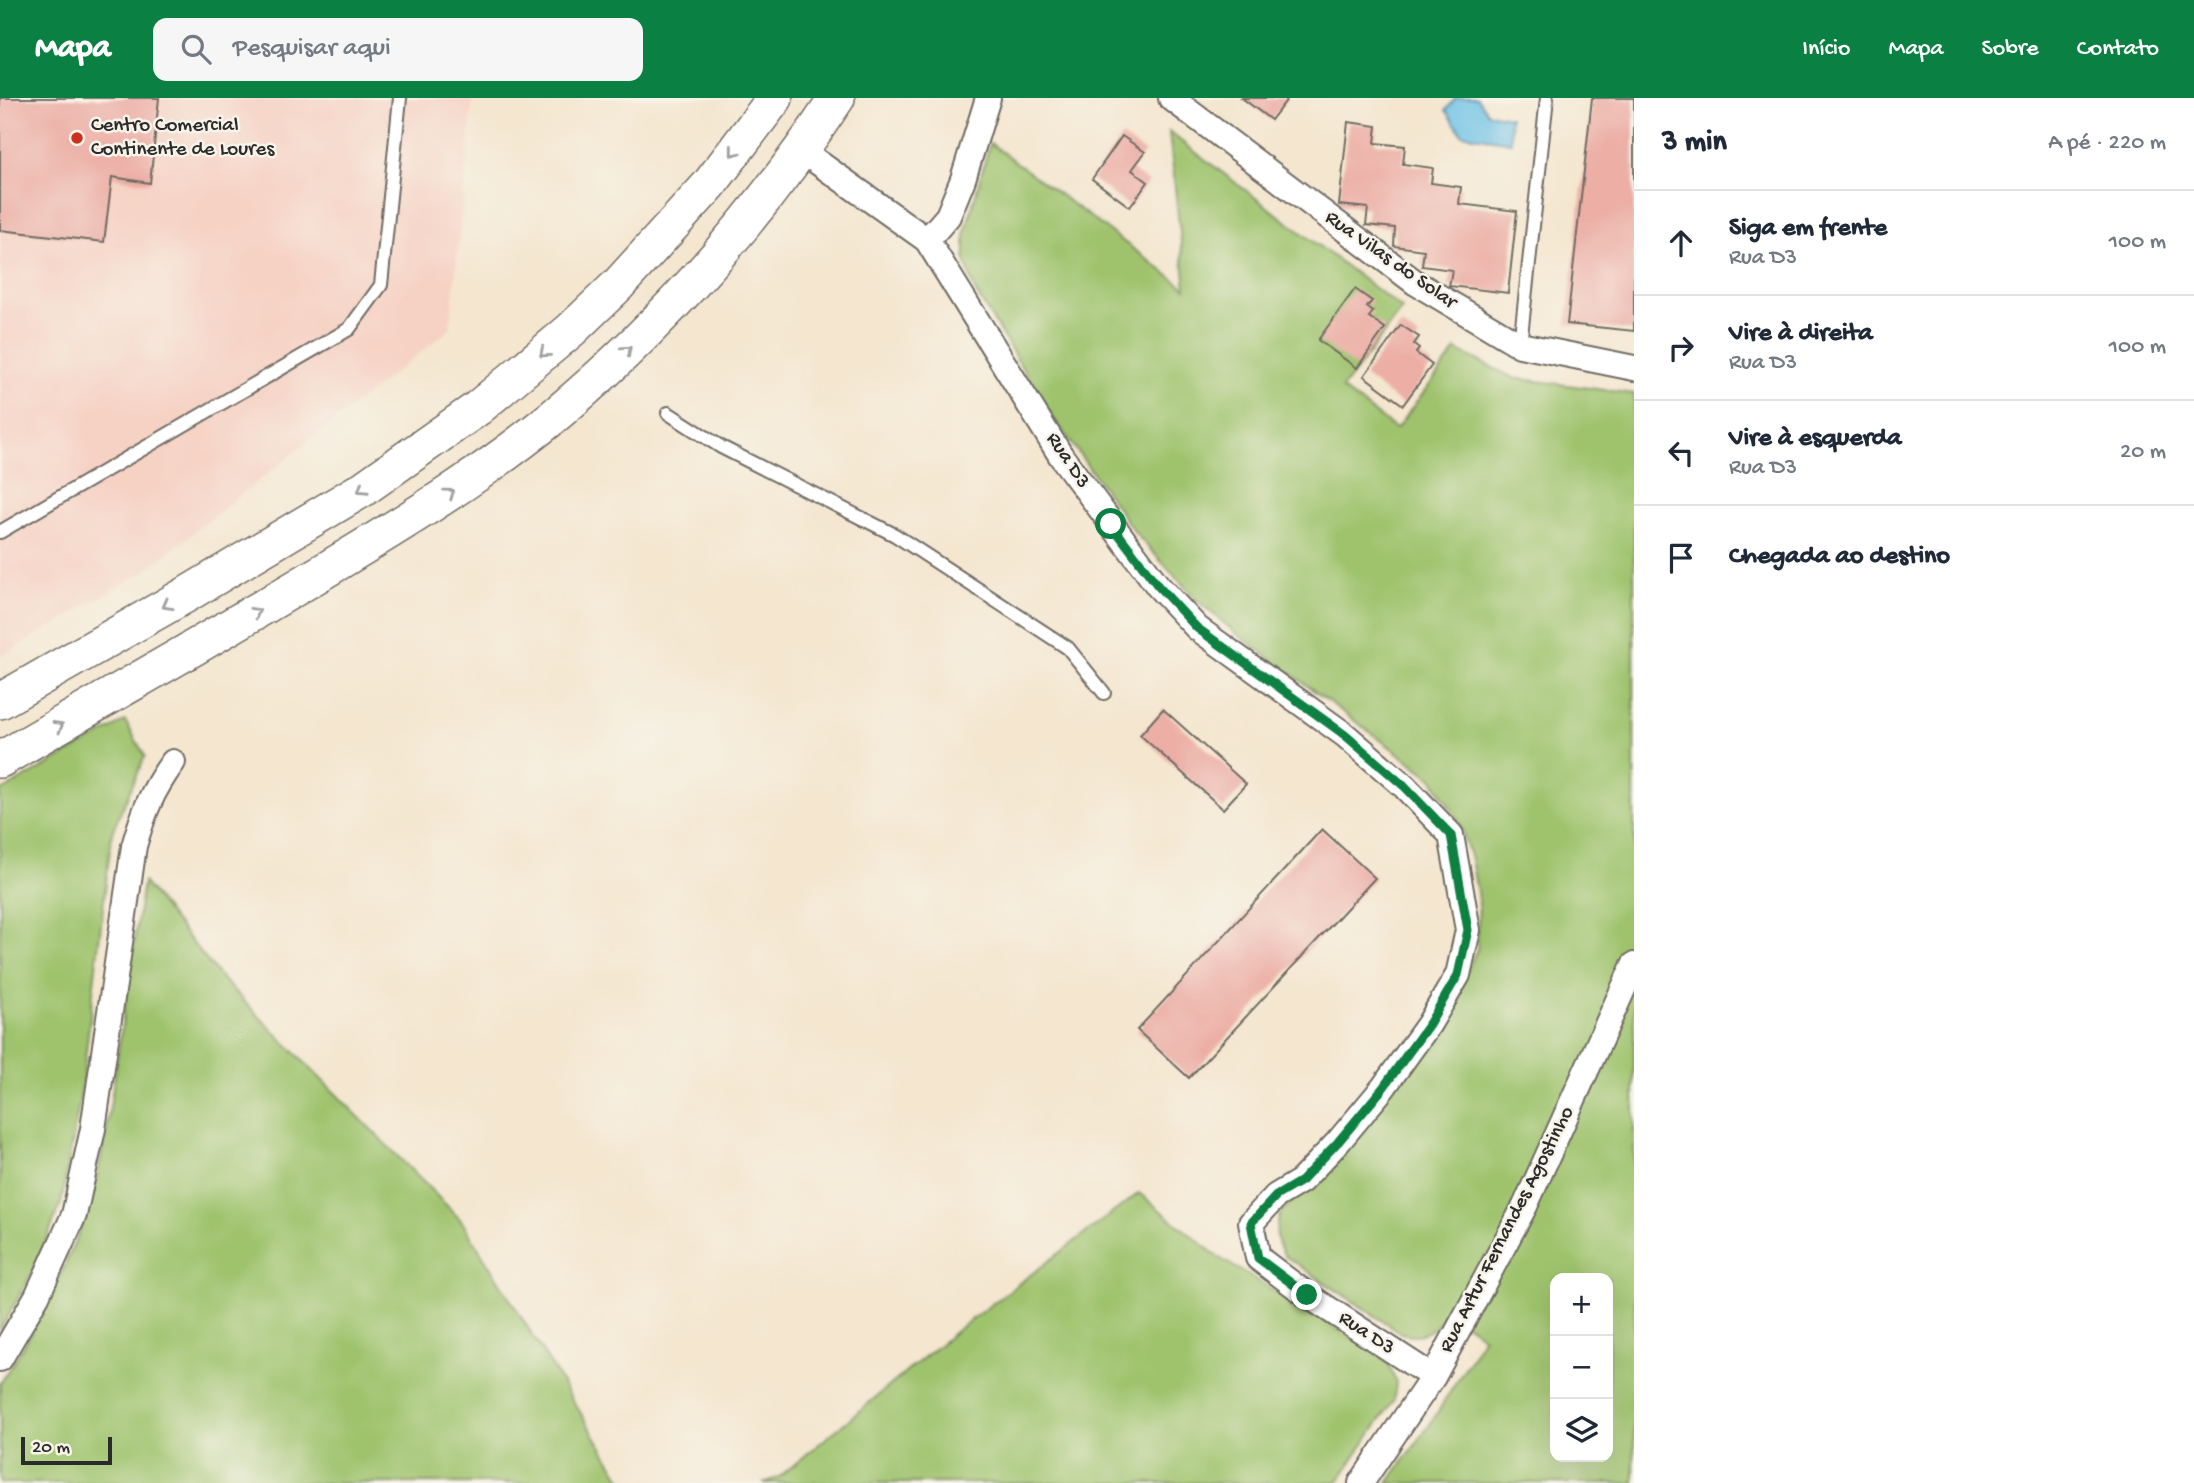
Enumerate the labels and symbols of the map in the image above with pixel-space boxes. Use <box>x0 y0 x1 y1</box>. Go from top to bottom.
place label: Centro Comercial Continente de Loures <box>91 114 275 163</box>
marker: Centro Comercial Continente de Loures <box>69 130 85 146</box>
one-way arrow <box>729 144 742 157</box>
street label: Rua Vilas do Solar <box>1319 206 1462 317</box>
one-way arrow <box>540 344 552 357</box>
one-way arrow <box>618 346 631 358</box>
street label: Rua D3 <box>1039 428 1095 494</box>
one-way arrow <box>357 481 370 494</box>
one-way arrow <box>442 489 455 501</box>
route start <box>1095 508 1126 539</box>
one-way arrow <box>162 597 174 610</box>
one-way arrow <box>249 607 261 620</box>
one-way arrow <box>51 721 64 734</box>
street label: Rua Artur Fernandes Agostinho <box>1435 1103 1581 1357</box>
route end <box>1291 1279 1322 1310</box>
street label: Rua D3 <box>1333 1307 1399 1361</box>
scale bar <box>21 1434 112 1466</box>

